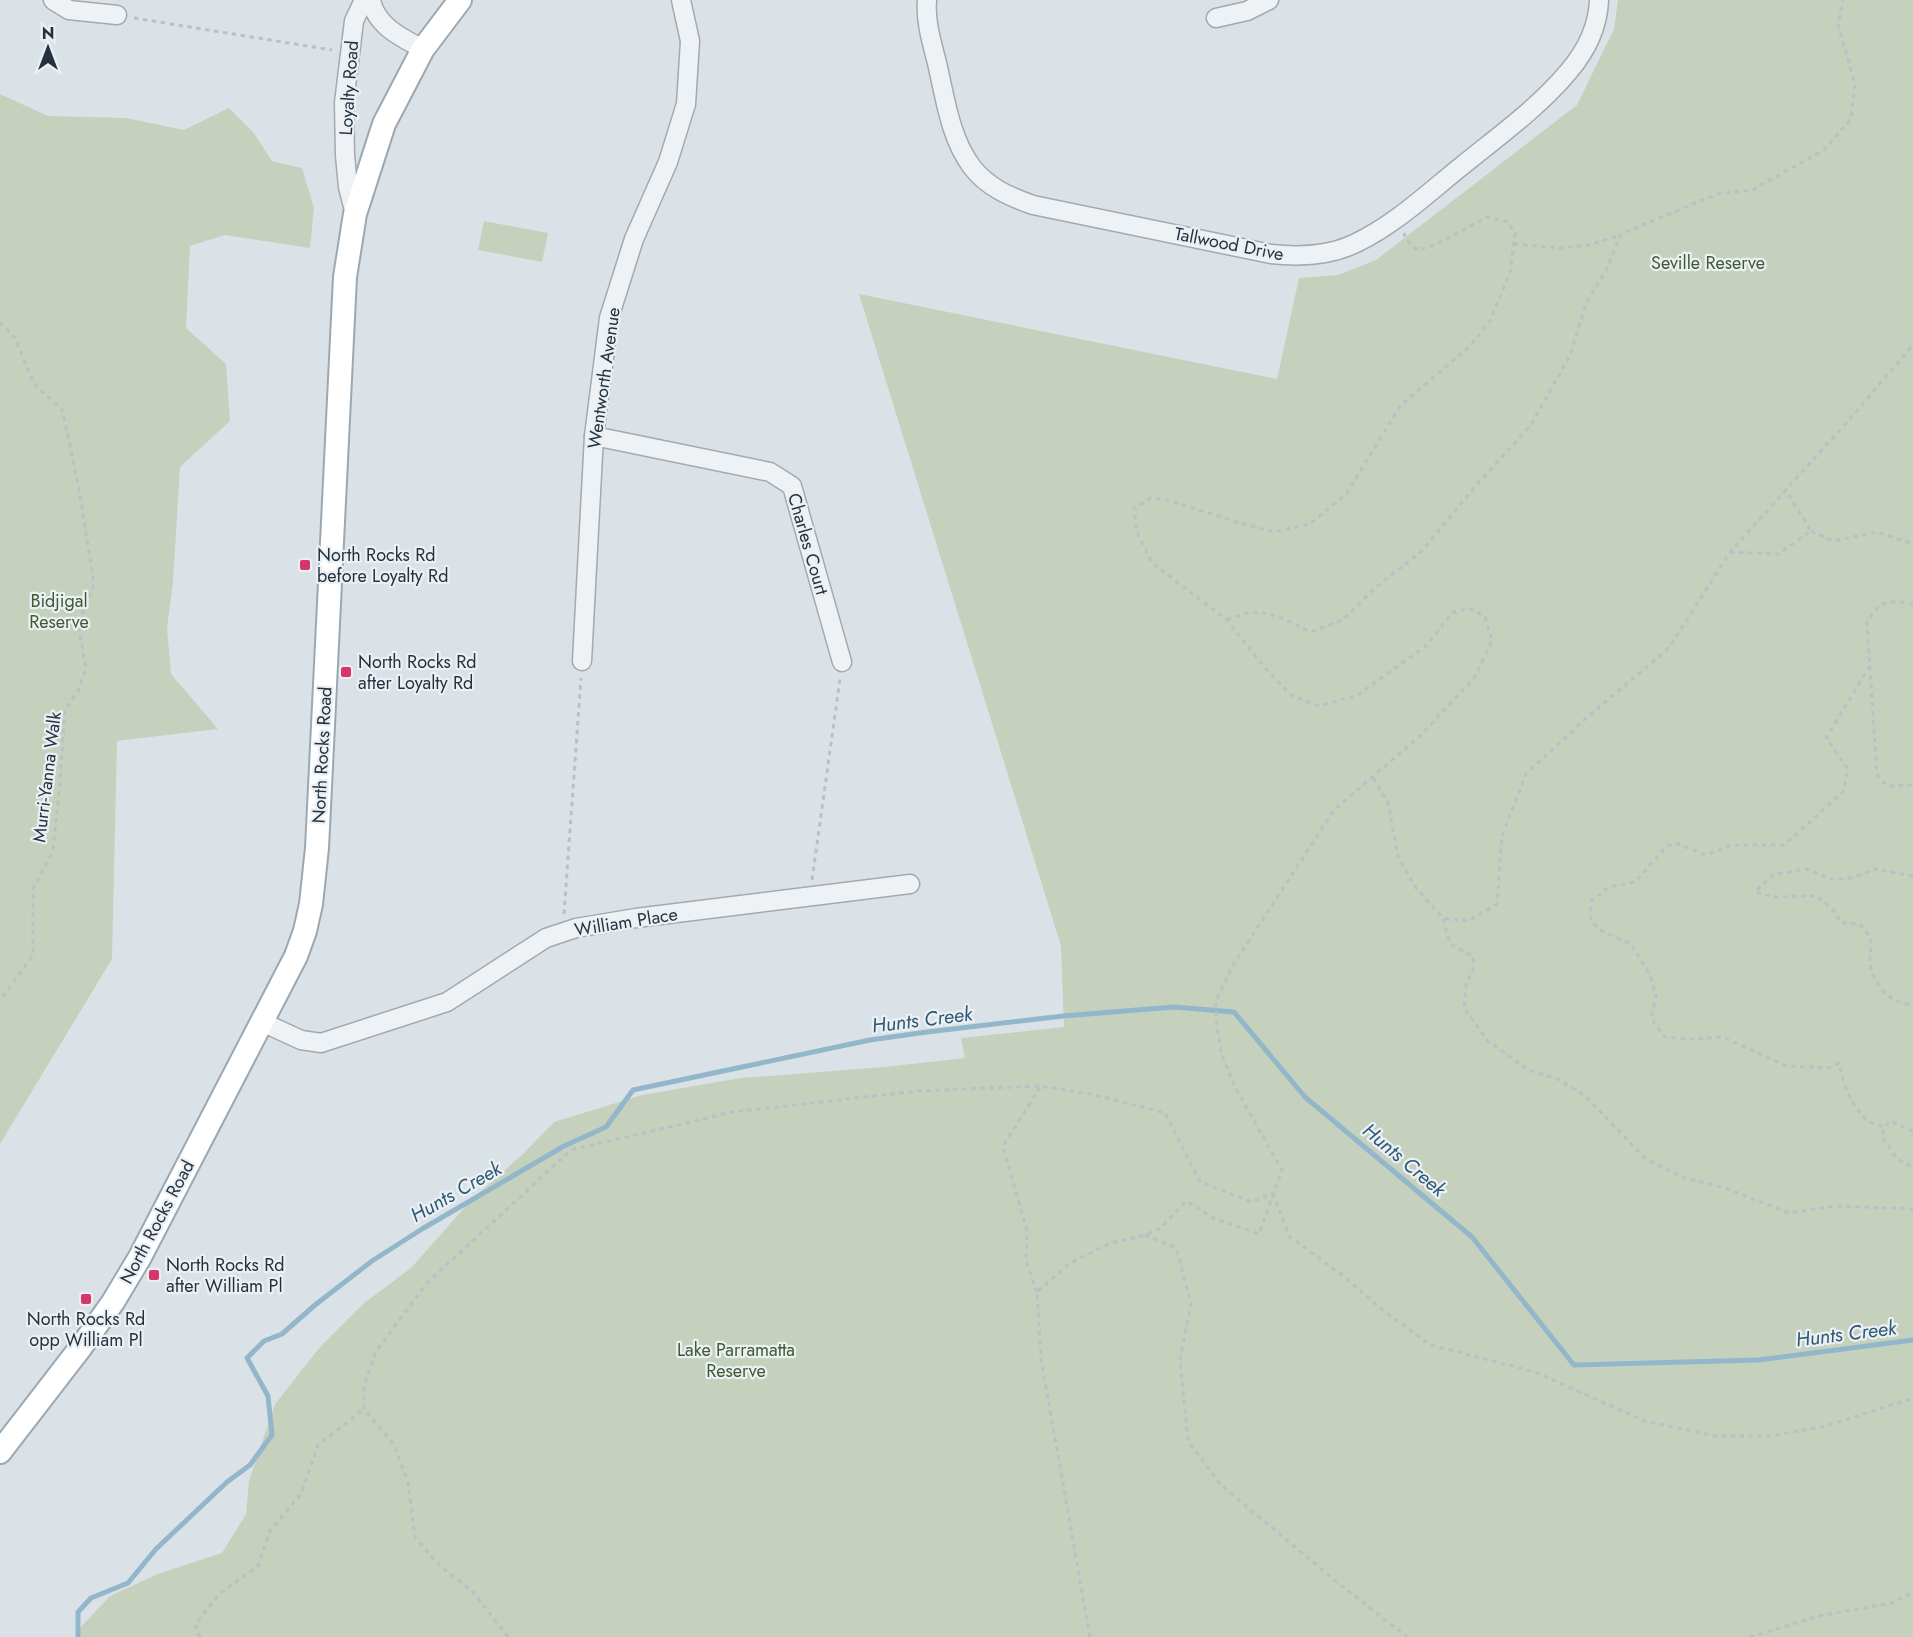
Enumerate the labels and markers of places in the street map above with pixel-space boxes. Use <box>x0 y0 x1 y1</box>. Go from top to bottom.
place label: North Rocks Rd before Loyalty Rd <box>317 542 448 589</box>
marker: North Rocks Rd before Loyalty Rd <box>298 558 312 572</box>
place label: North Rocks Rd after Loyalty Rd <box>358 649 477 696</box>
marker: North Rocks Rd after Loyalty Rd <box>339 665 353 679</box>
place label: North Rocks Rd after William Pl <box>166 1252 285 1299</box>
marker: North Rocks Rd after William Pl <box>147 1268 161 1282</box>
marker: North Rocks Rd opp William Pl <box>79 1292 93 1306</box>
place label: North Rocks Rd opp William Pl <box>27 1306 145 1353</box>

